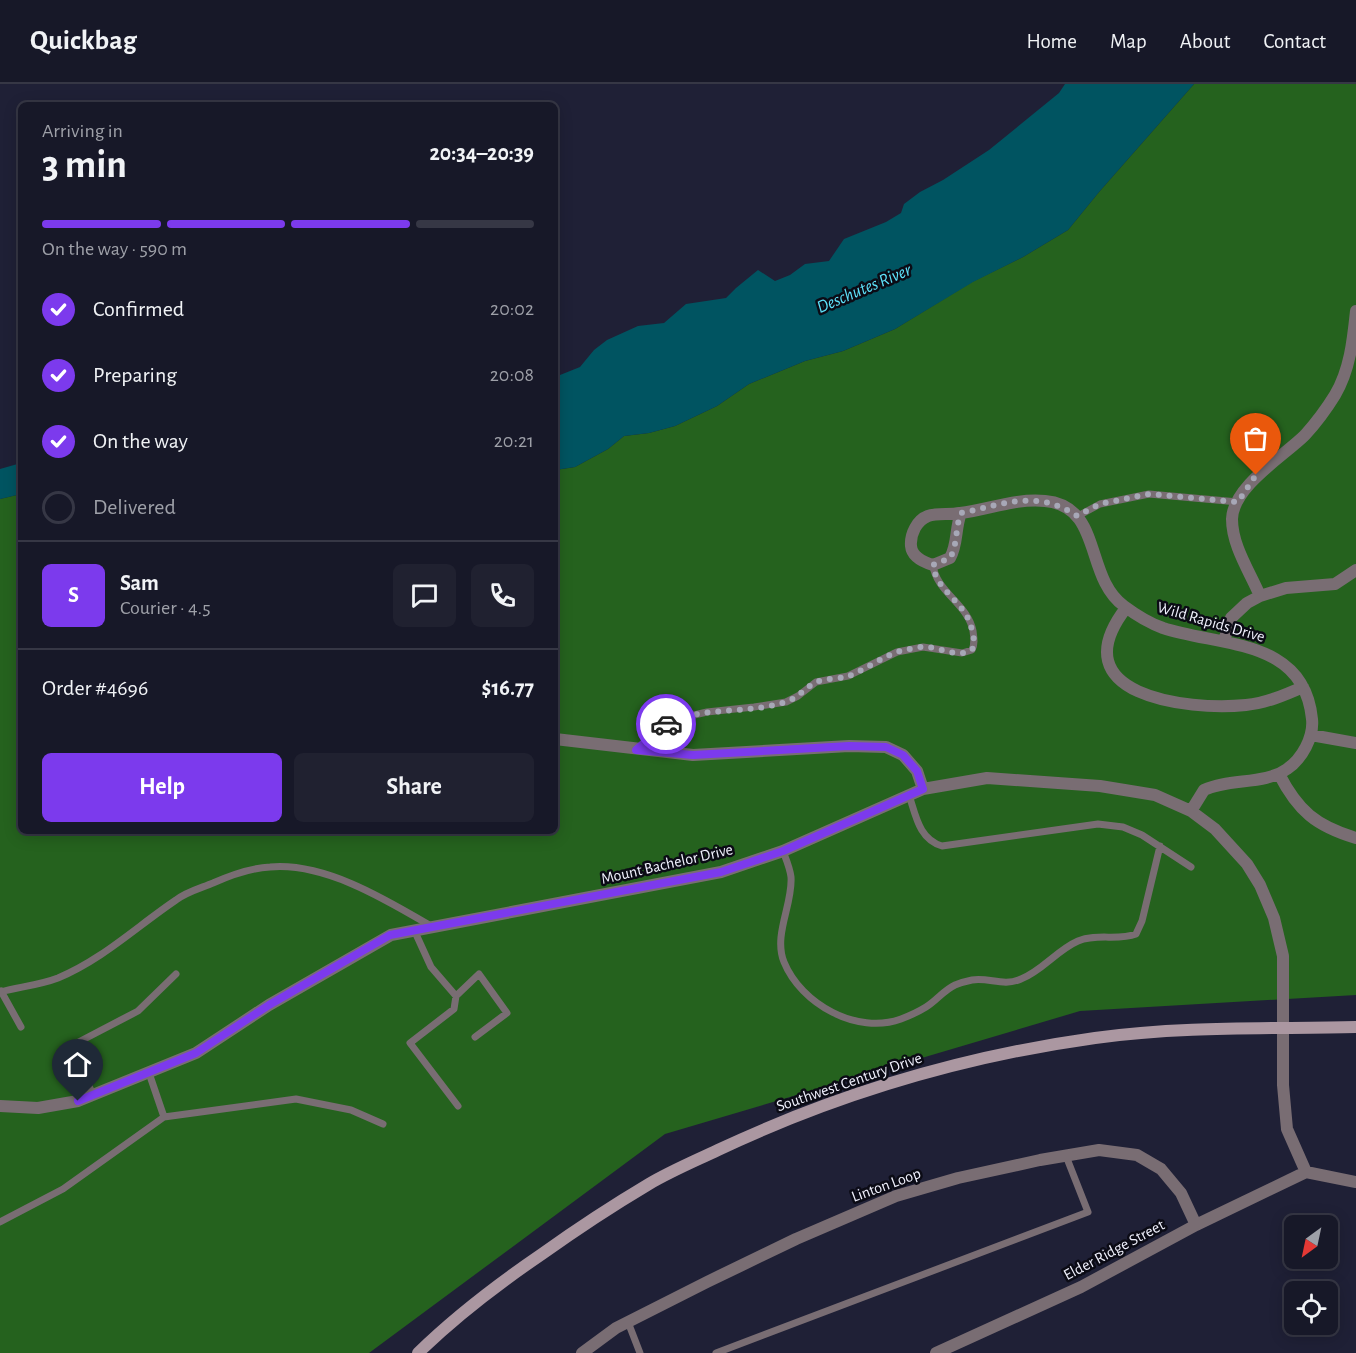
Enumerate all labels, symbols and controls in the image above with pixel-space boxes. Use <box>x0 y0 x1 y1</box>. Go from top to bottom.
text: Quickbag <box>30 27 137 55</box>
text: Home <box>1026 31 1077 52</box>
text: Map <box>1110 31 1147 52</box>
text: About <box>1180 31 1230 52</box>
text: Contact <box>1263 31 1326 52</box>
text: Arriving in <box>42 121 123 141</box>
text: 20:34–20:39 <box>429 142 534 164</box>
text: 3 min <box>42 146 127 185</box>
text: On the way · 590 m <box>42 239 187 259</box>
water label: Deschutes River <box>814 261 915 317</box>
icon: check <box>42 293 75 326</box>
text: Confirmed <box>93 298 184 320</box>
text: 20:02 <box>490 299 534 319</box>
icon: check <box>42 359 75 392</box>
text: Preparing <box>93 364 177 386</box>
text: 20:08 <box>490 365 534 385</box>
pin <box>1230 413 1281 475</box>
icon: bag <box>1239 422 1272 455</box>
icon: check <box>42 425 75 458</box>
text: On the way <box>93 430 188 452</box>
text: 20:21 <box>494 431 534 451</box>
text: Delivered <box>93 496 176 518</box>
button: chat <box>393 564 456 627</box>
button: phone <box>471 564 534 627</box>
text: Sam <box>120 572 159 594</box>
text: S <box>68 584 79 606</box>
text: Courier · 4.5 <box>120 598 211 618</box>
street label: Wild Rapids Drive <box>1155 599 1267 645</box>
text: Order #4696 <box>42 677 148 699</box>
text: $16.77 <box>482 677 534 699</box>
courier <box>636 694 696 754</box>
icon: car <box>650 708 683 741</box>
button: Help <box>42 753 282 822</box>
button: Share <box>294 753 534 822</box>
street label: Mount Bachelor Drive <box>600 841 734 887</box>
pin <box>52 1039 103 1101</box>
icon: home <box>61 1048 94 1081</box>
street label: Southwest Century Drive <box>774 1050 924 1115</box>
street label: Linton Loop <box>849 1165 923 1205</box>
north arrow <box>1284 1215 1338 1269</box>
map controls <box>1284 1215 1338 1335</box>
street label: Elder Ridge Street <box>1061 1217 1167 1283</box>
button: locate <box>1284 1281 1338 1335</box>

